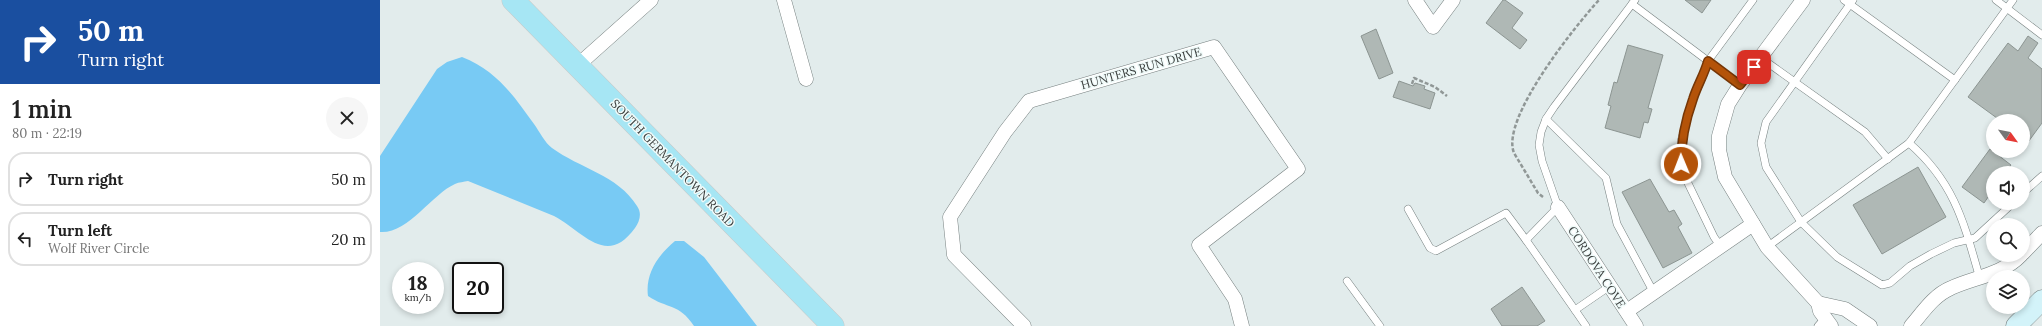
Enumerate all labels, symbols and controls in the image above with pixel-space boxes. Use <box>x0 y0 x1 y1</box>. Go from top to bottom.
text: 50 m <box>78 13 144 49</box>
icon: right <box>12 16 64 68</box>
street label: HUNTERS RUN DRIVE <box>1079 44 1203 92</box>
text: Turn right <box>78 48 164 71</box>
pin <box>1737 50 1771 84</box>
icon: arrive <box>1743 56 1765 78</box>
text: 1 min <box>12 94 72 125</box>
street label: SOUTH GERMANTOWN ROAD <box>608 96 738 230</box>
button: close <box>326 97 368 139</box>
north arrow <box>1986 114 2030 158</box>
map controls <box>1986 114 2030 314</box>
text: 80 m · 22:19 <box>12 125 82 142</box>
position arrow <box>1660 143 1702 185</box>
button: sound <box>1986 166 2030 210</box>
icon: right <box>14 168 36 190</box>
text: Turn right <box>48 170 124 189</box>
text: 50 m <box>331 170 366 189</box>
button: search <box>1986 218 2030 262</box>
text: Turn left <box>48 221 112 240</box>
street label: CORDOVA COVE <box>1565 223 1629 311</box>
icon: left <box>14 228 36 250</box>
text: 20 m <box>331 230 366 249</box>
text: Wolf River Circle <box>48 240 150 257</box>
speed limit sign: 20 <box>452 262 504 314</box>
text: 18 <box>408 270 428 295</box>
button: layers <box>1986 270 2030 314</box>
text: km/h <box>404 291 432 304</box>

